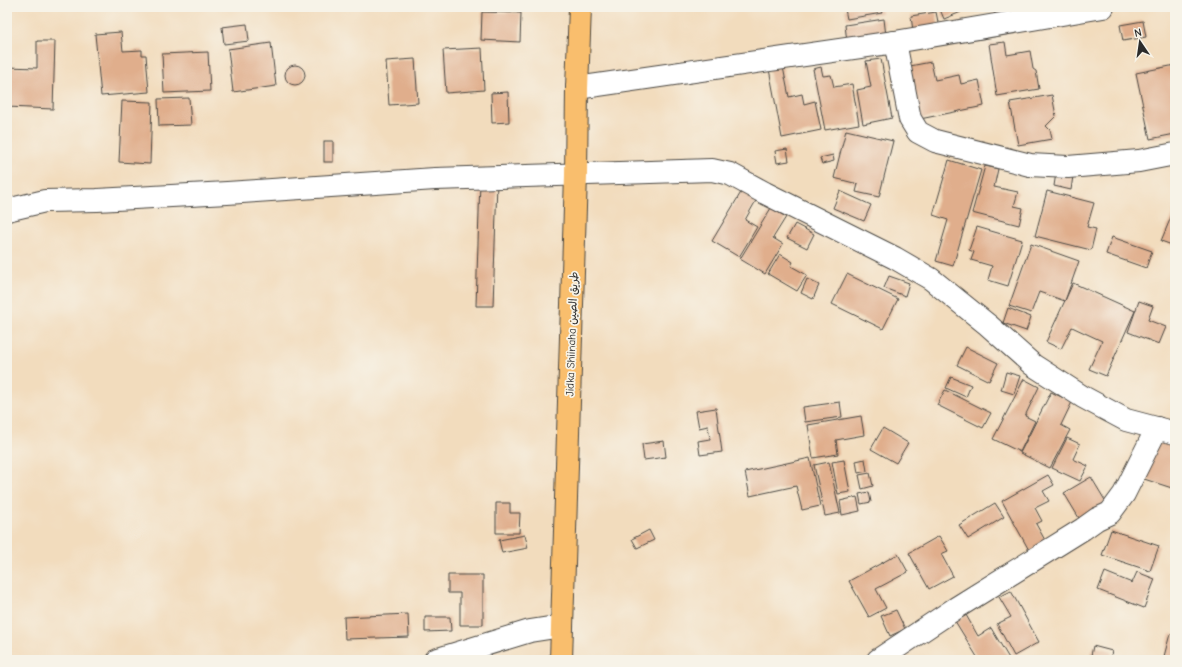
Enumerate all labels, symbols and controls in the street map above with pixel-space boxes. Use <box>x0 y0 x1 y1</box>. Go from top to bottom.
north arrow <box>1120 22 1160 62</box>
text: N <box>1133 26 1143 40</box>
street label: Jidka Shiinaha طريق الصين <box>563 271 581 397</box>

